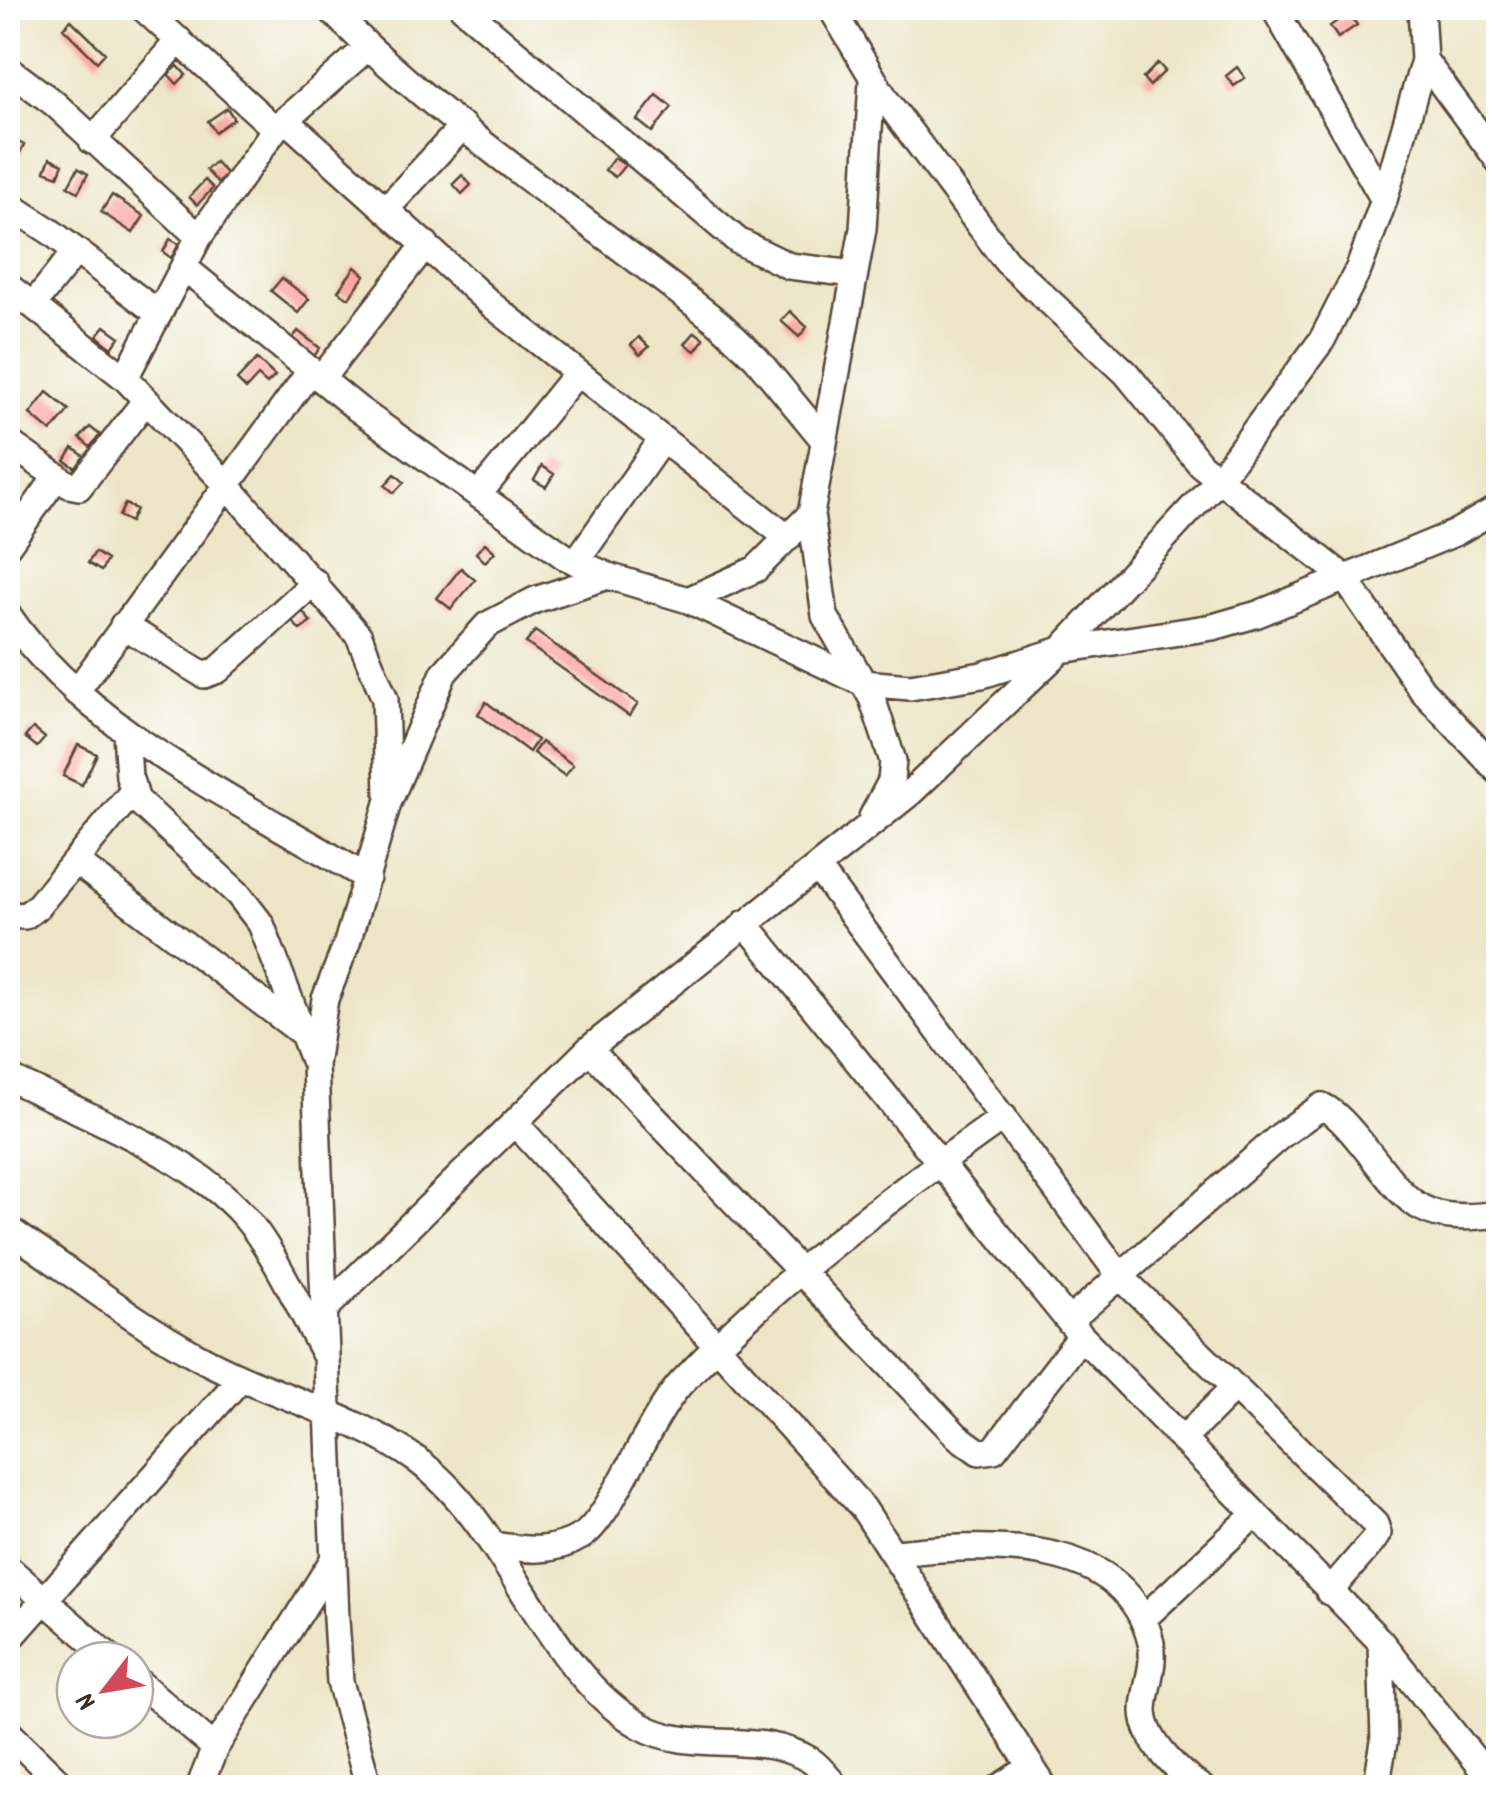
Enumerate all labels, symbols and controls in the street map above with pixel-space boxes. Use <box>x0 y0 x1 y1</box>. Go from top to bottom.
north arrow <box>55 1640 155 1740</box>
text: N <box>67 1684 109 1717</box>

